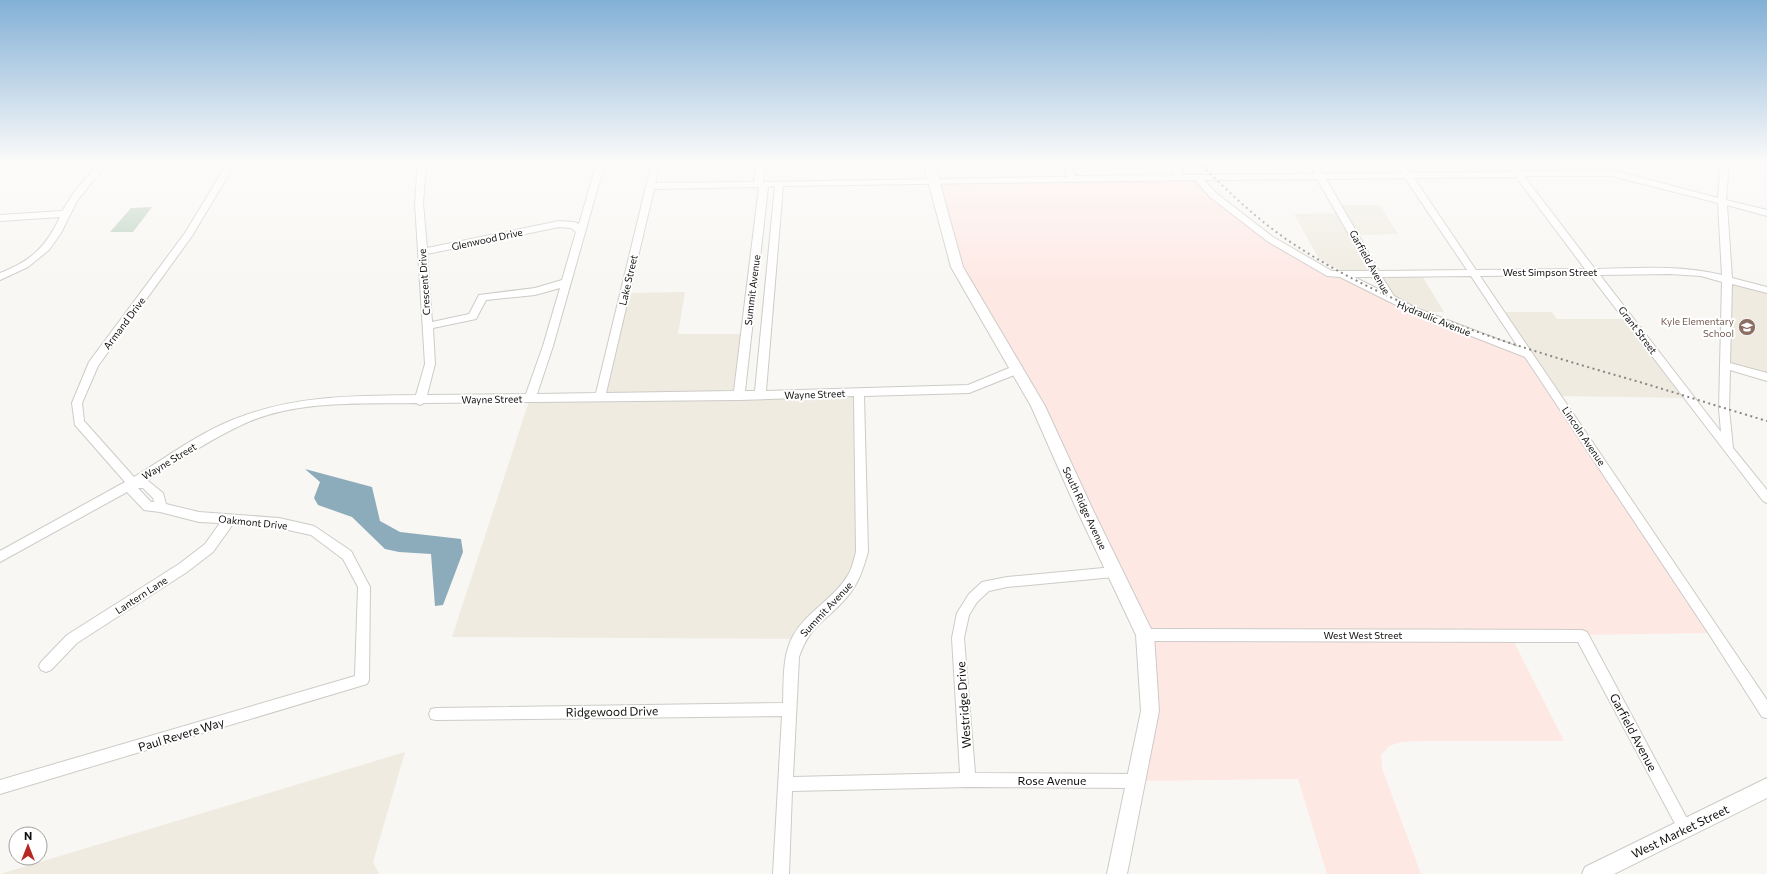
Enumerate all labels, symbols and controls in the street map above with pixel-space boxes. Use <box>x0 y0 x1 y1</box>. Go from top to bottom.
street label: Glenwood Drive <box>450 226 524 252</box>
street label: Garfield Avenue <box>1347 228 1393 296</box>
street label: Crescent Drive <box>416 248 432 316</box>
street label: Lake Street <box>616 254 640 306</box>
street label: Summit Avenue <box>742 254 762 326</box>
street label: West Simpson Street <box>1503 266 1597 278</box>
street label: Armand Drive <box>100 294 148 352</box>
street label: Hydraulic Avenue <box>1395 298 1473 338</box>
street label: Grant Street <box>1616 304 1660 356</box>
place label: Kyle Elementary School <box>1661 315 1734 339</box>
school or university icon: Kyle Elementary School <box>1737 317 1757 337</box>
street label: Wayne Street <box>784 387 846 401</box>
street label: Wayne Street <box>461 392 523 406</box>
street label: Lincoln Avenue <box>1560 404 1608 468</box>
street label: Wayne Street <box>140 440 198 482</box>
street label: South Ridge Avenue <box>1061 465 1109 551</box>
street label: Oakmont Drive <box>218 512 288 532</box>
street label: Lantern Lane <box>113 574 169 616</box>
street label: Summit Avenue <box>797 579 855 639</box>
street label: West West Street <box>1324 629 1402 641</box>
street label: Westridge Drive <box>953 661 973 749</box>
street label: Garfield Avenue <box>1608 691 1660 773</box>
street label: Ridgewood Drive <box>566 703 658 719</box>
street label: Paul Revere Way <box>136 714 226 754</box>
street label: Rose Avenue <box>1018 773 1086 787</box>
street label: West Market Street <box>1629 801 1731 861</box>
north arrow <box>8 826 48 866</box>
text: N <box>24 829 32 842</box>

